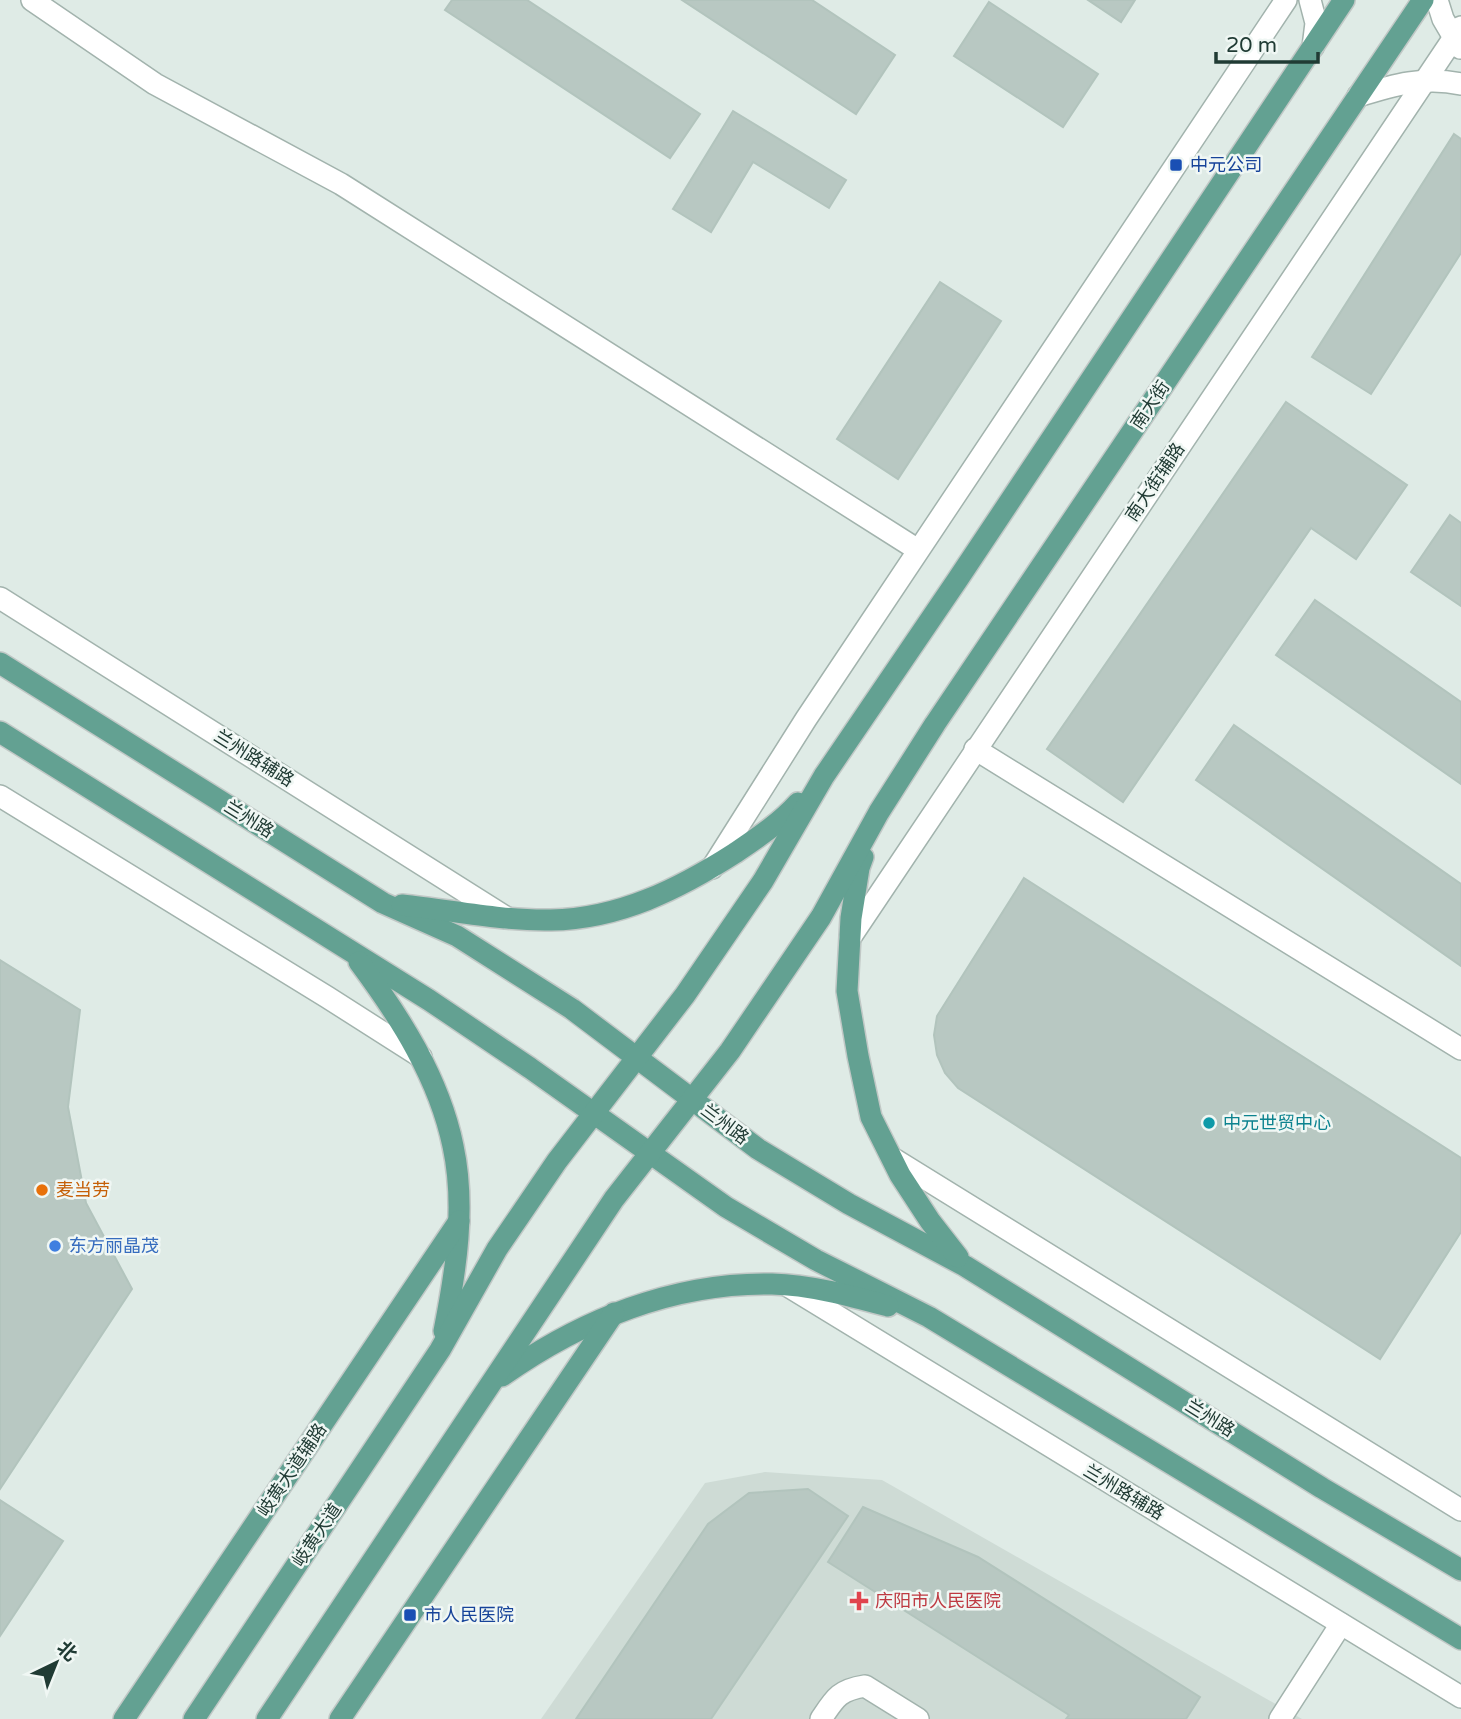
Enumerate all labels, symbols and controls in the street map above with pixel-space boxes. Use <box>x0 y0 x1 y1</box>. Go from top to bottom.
scale bar <box>1216 21 1318 65</box>
text: 20 m <box>1226 33 1277 58</box>
place label: 中元公司 <box>1190 154 1262 176</box>
marker: 中元公司 <box>1168 157 1184 173</box>
street label: 南大街 <box>1126 376 1174 434</box>
street label: 南大街辅路 <box>1121 439 1189 525</box>
street label: 兰州路辅路 <box>210 725 298 791</box>
street label: 兰州路 <box>220 795 278 843</box>
street label: 兰州路 <box>697 1099 753 1149</box>
place label: 中元世贸中心 <box>1223 1112 1331 1134</box>
marker: 中元世贸中心 <box>1201 1115 1217 1131</box>
place label: 麦当劳 <box>56 1179 110 1201</box>
marker: 麦当劳 <box>34 1182 50 1198</box>
place label: 东方丽晶茂 <box>69 1235 159 1257</box>
marker: 东方丽晶茂 <box>47 1238 63 1254</box>
street label: 兰州路 <box>1181 1394 1239 1442</box>
street label: 岐黄大道辅路 <box>253 1419 331 1521</box>
street label: 兰州路辅路 <box>1080 1459 1168 1525</box>
street label: 岐黄大道 <box>288 1499 346 1571</box>
place label: 庆阳市人民医院 <box>875 1590 1001 1612</box>
marker: 庆阳市人民医院 <box>849 1591 869 1611</box>
place label: 市人民医院 <box>424 1604 514 1626</box>
marker: 市人民医院 <box>402 1607 418 1623</box>
north arrow <box>21 1628 91 1698</box>
text: 北 <box>52 1637 81 1666</box>

